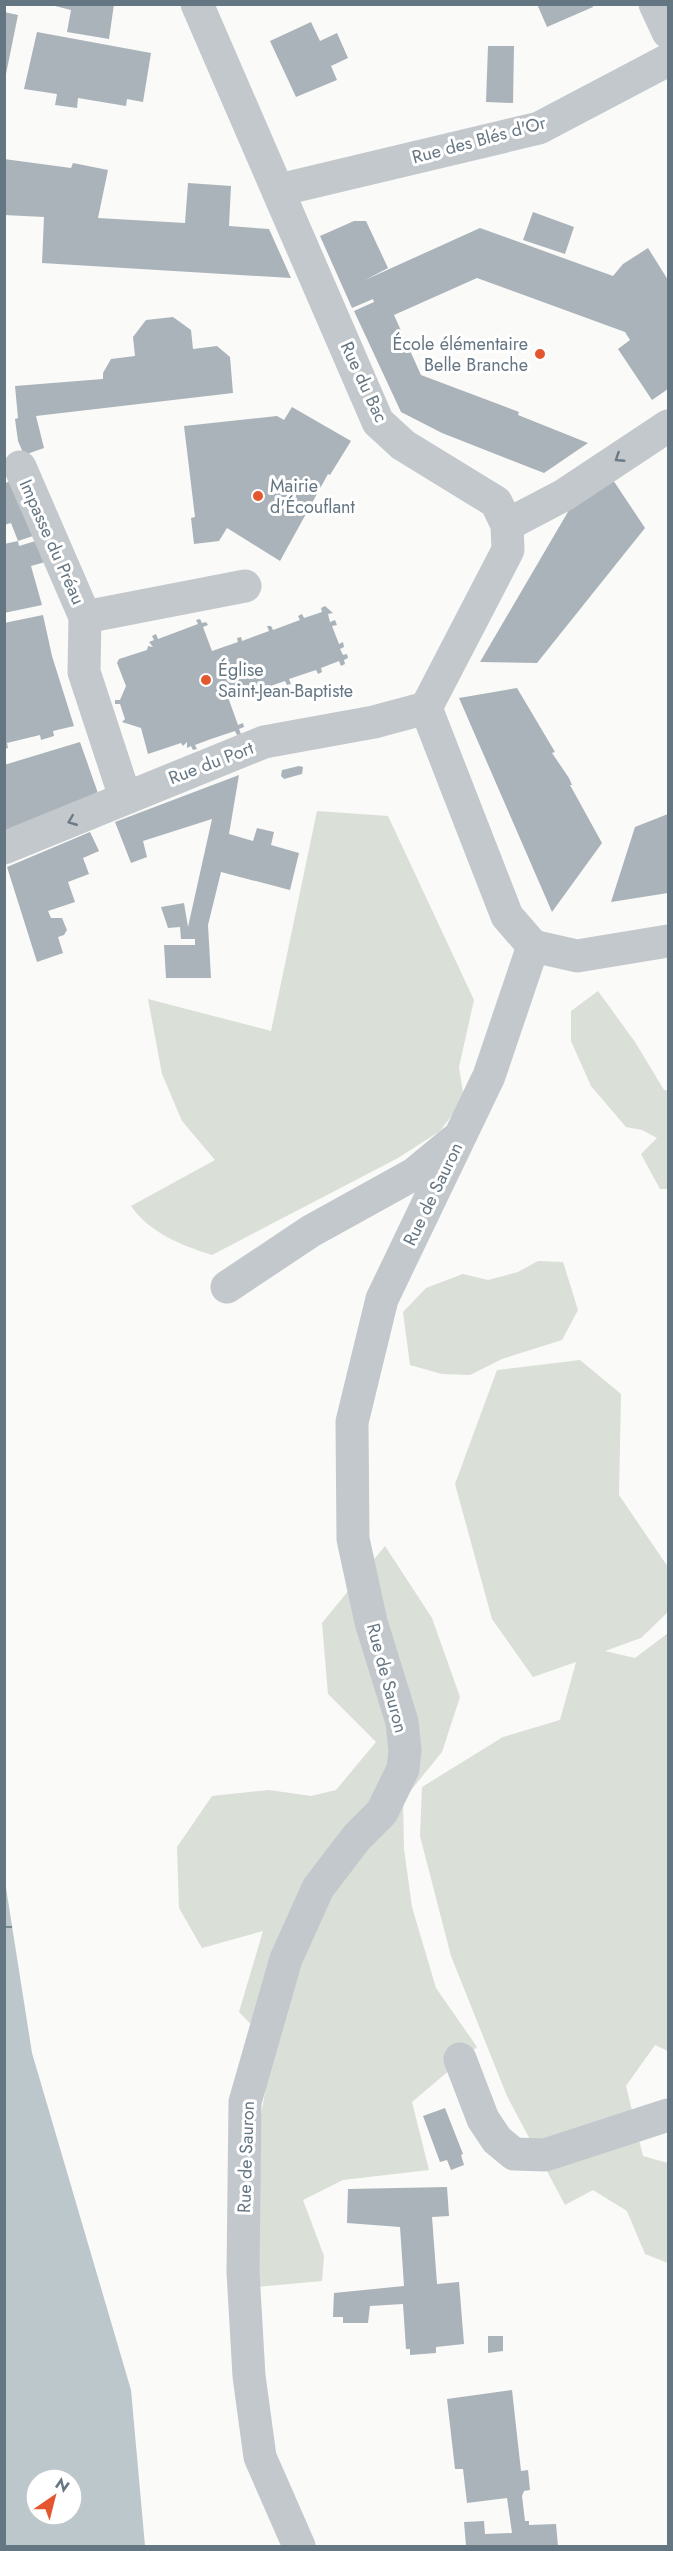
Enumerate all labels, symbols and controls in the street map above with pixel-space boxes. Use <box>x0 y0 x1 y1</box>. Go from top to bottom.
street label: Rue des Blés d'Or <box>409 109 550 170</box>
place label: École élémentaire Belle Branche <box>393 331 528 378</box>
street label: Rue du Bac <box>334 337 394 427</box>
marker: École élémentaire Belle Branche <box>533 347 547 361</box>
one-way arrow <box>615 451 626 462</box>
place label: Mairie d'Écouflant <box>270 473 356 520</box>
street label: Impasse du Préau <box>13 475 91 609</box>
marker: Mairie d'Écouflant <box>251 489 265 503</box>
place label: Église Saint-Jean-Baptiste <box>218 657 353 704</box>
marker: Église Saint-Jean-Baptiste <box>199 673 213 687</box>
street label: Rue du Port <box>165 735 258 791</box>
one-way arrow <box>67 813 77 826</box>
street label: Rue de Sauron <box>397 1138 469 1250</box>
street label: Rue de Sauron <box>360 1620 414 1736</box>
street label: Rue de Sauron <box>231 2100 261 2214</box>
north arrow <box>24 2467 84 2527</box>
text: N <box>51 2472 74 2498</box>

